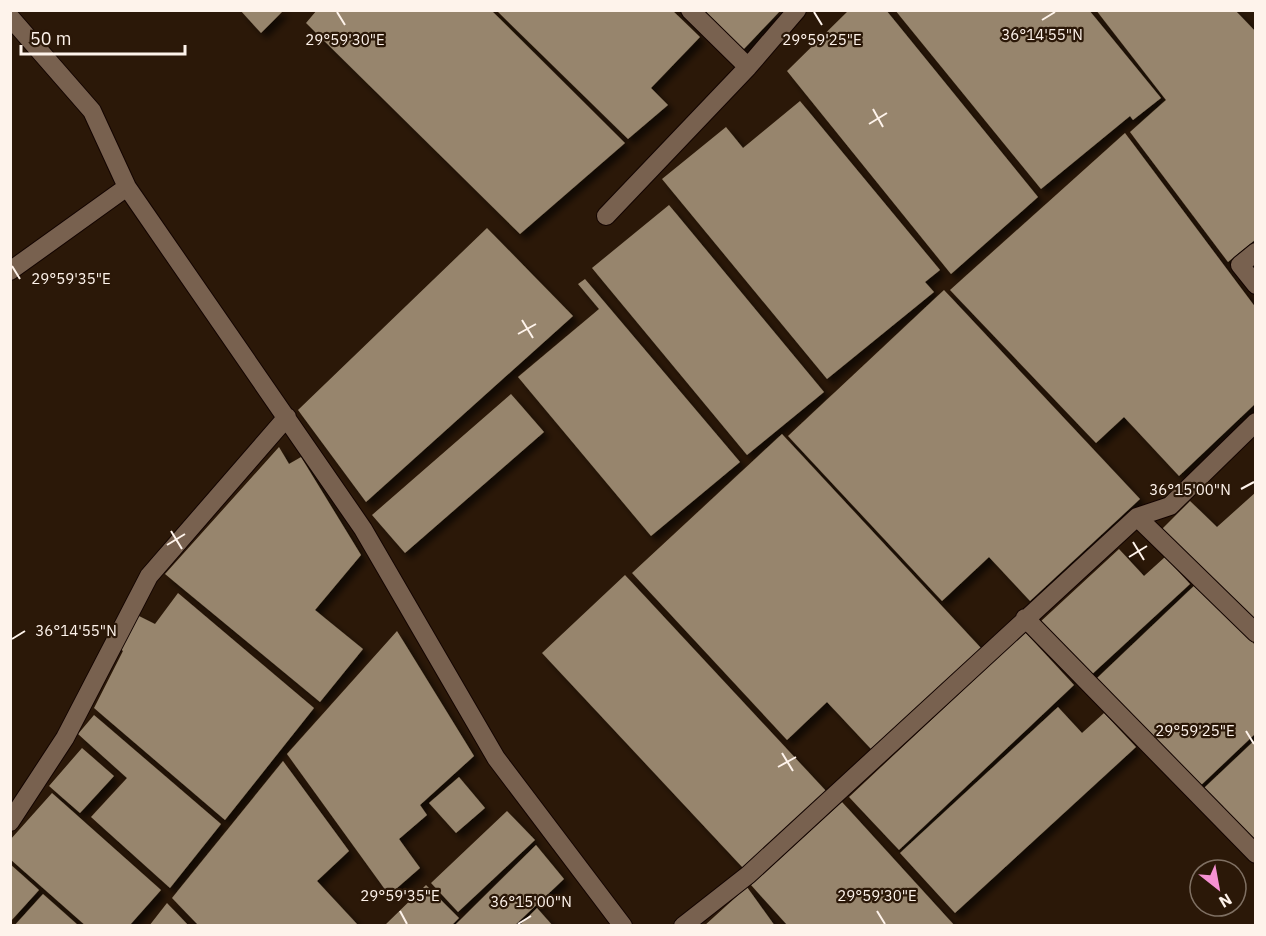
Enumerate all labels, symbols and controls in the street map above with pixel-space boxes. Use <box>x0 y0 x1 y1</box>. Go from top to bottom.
scale bar <box>21 18 184 56</box>
text: 36°14'55"N <box>1001 25 1083 44</box>
text: 50 m <box>30 27 72 50</box>
text: 29°59'30"E <box>305 30 385 49</box>
text: 29°59'25"E <box>782 30 862 49</box>
text: 29°59'35"E <box>31 269 111 288</box>
text: 36°15'00"N <box>1149 480 1231 499</box>
text: 36°14'55"N <box>35 621 117 640</box>
text: 29°59'25"E <box>1155 721 1235 740</box>
north arrow <box>1188 858 1248 918</box>
text: 29°59'35"E <box>360 886 440 905</box>
text: 29°59'30"E <box>837 886 917 905</box>
text: N <box>1216 889 1236 912</box>
text: 36°15'00"N <box>490 892 572 911</box>

